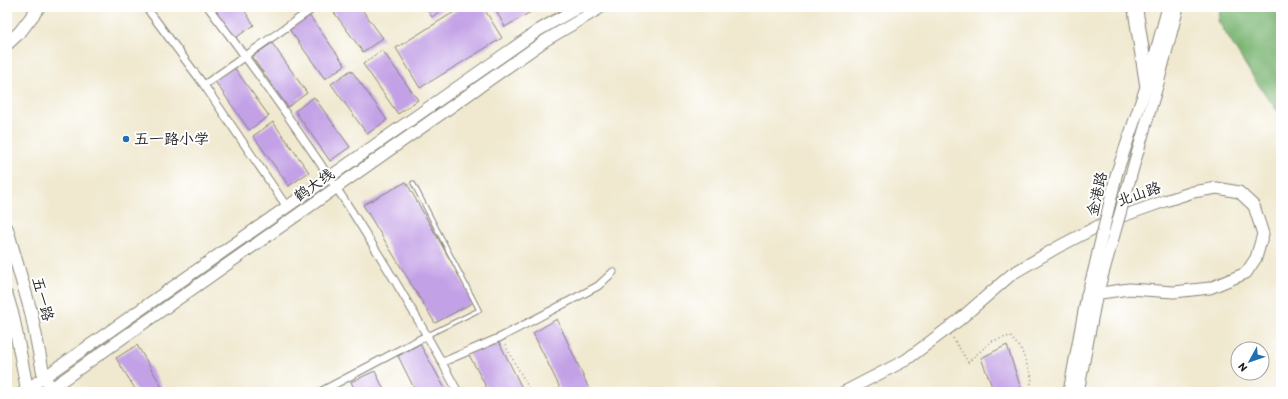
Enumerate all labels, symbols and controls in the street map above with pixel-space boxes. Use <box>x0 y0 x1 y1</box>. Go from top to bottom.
place label: 五一路小学 <box>134 130 209 148</box>
marker: 五一路小学 <box>121 134 131 144</box>
street label: 鹤大线 <box>290 165 338 205</box>
street label: 金港路 <box>1083 170 1111 218</box>
street label: 北山路 <box>1115 178 1163 210</box>
street label: 五一路 <box>28 275 58 323</box>
north arrow <box>1230 341 1270 381</box>
text: N <box>1235 360 1250 374</box>

